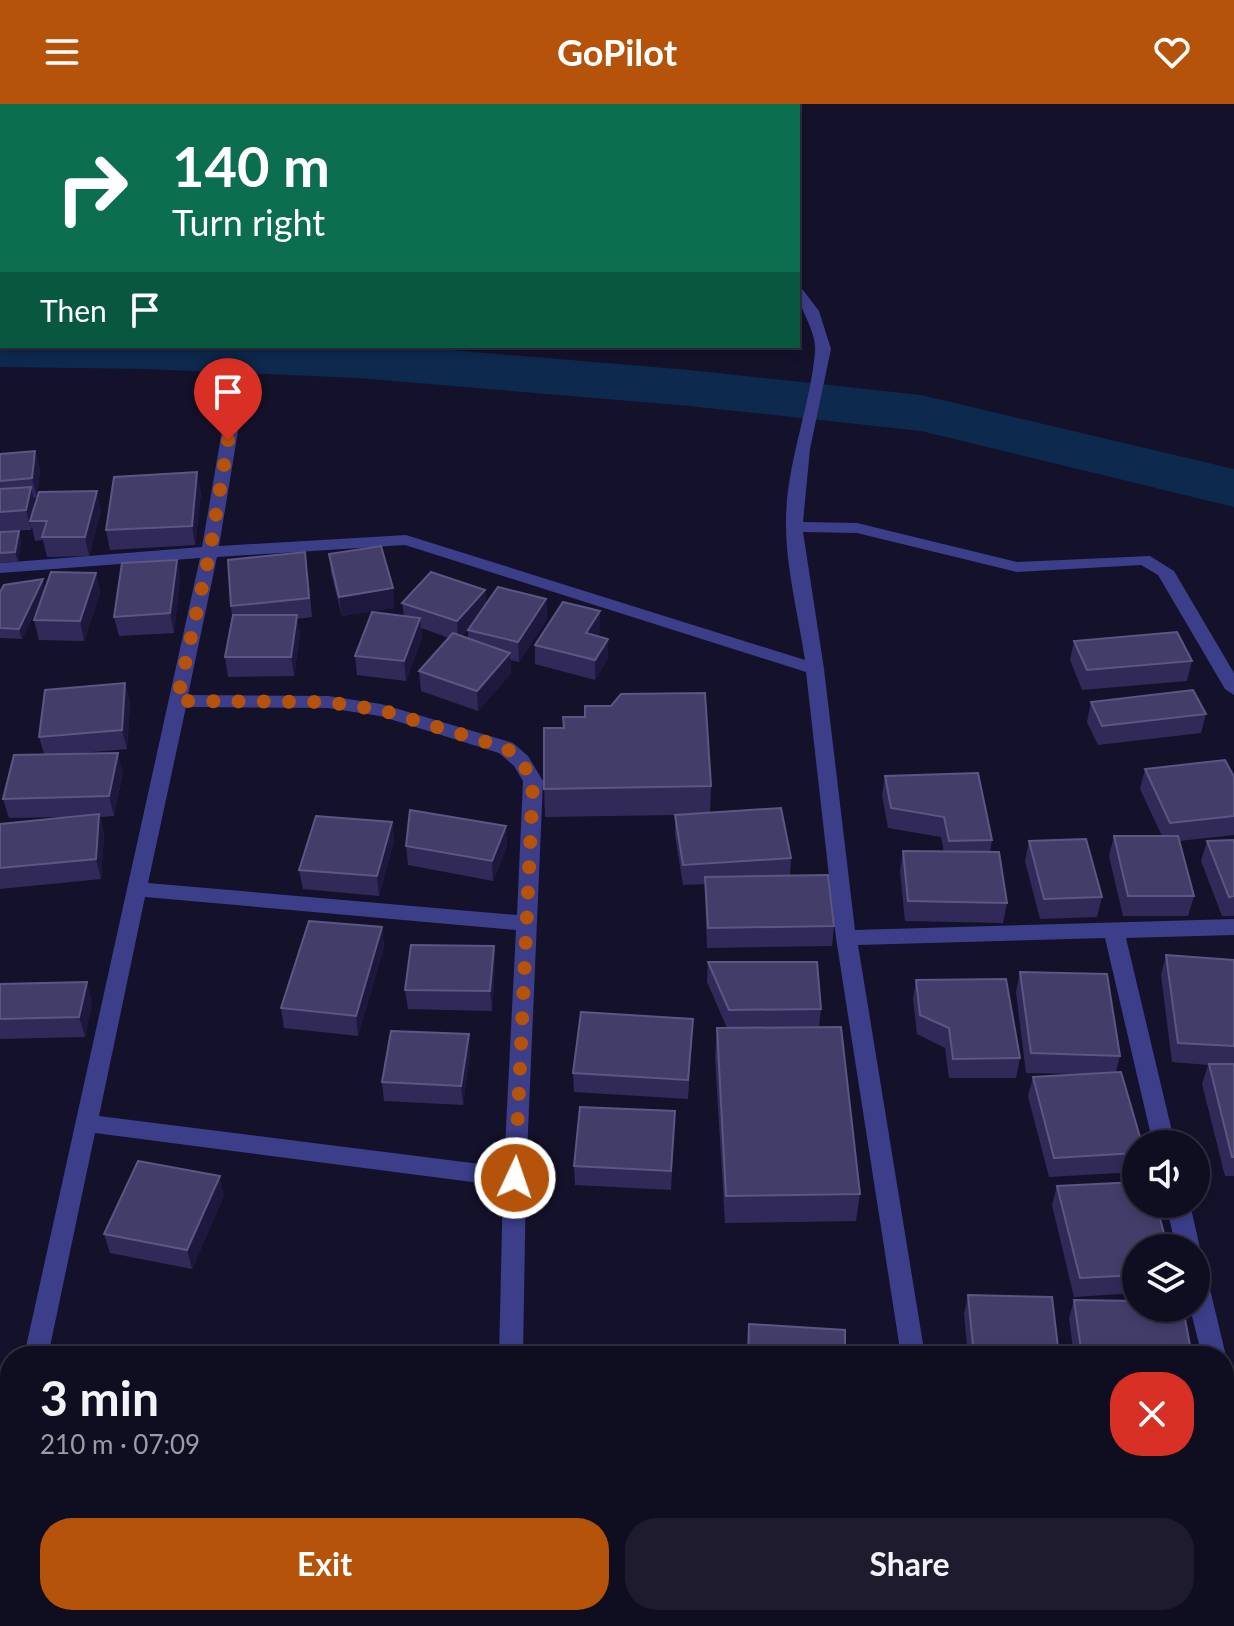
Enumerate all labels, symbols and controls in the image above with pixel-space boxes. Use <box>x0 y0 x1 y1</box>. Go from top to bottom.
icon: menu <box>40 30 84 74</box>
text: GoPilot <box>557 30 677 74</box>
icon: heart <box>1150 30 1194 74</box>
text: 140 m <box>172 132 330 199</box>
icon: right <box>40 136 144 240</box>
text: Turn right <box>172 200 325 244</box>
icon: arrive <box>123 288 167 332</box>
text: Then <box>40 292 107 328</box>
pin <box>194 358 262 440</box>
icon: arrive <box>206 370 250 414</box>
map controls <box>1122 1130 1210 1322</box>
button: sound <box>1122 1130 1210 1218</box>
position arrow <box>473 1136 557 1220</box>
button: layers <box>1122 1234 1210 1322</box>
text: 3 min <box>40 1369 159 1426</box>
button: close <box>1110 1372 1194 1456</box>
text: 210 m · 07:09 <box>40 1428 200 1460</box>
button: Exit <box>40 1518 609 1610</box>
button: Share <box>625 1518 1194 1610</box>

